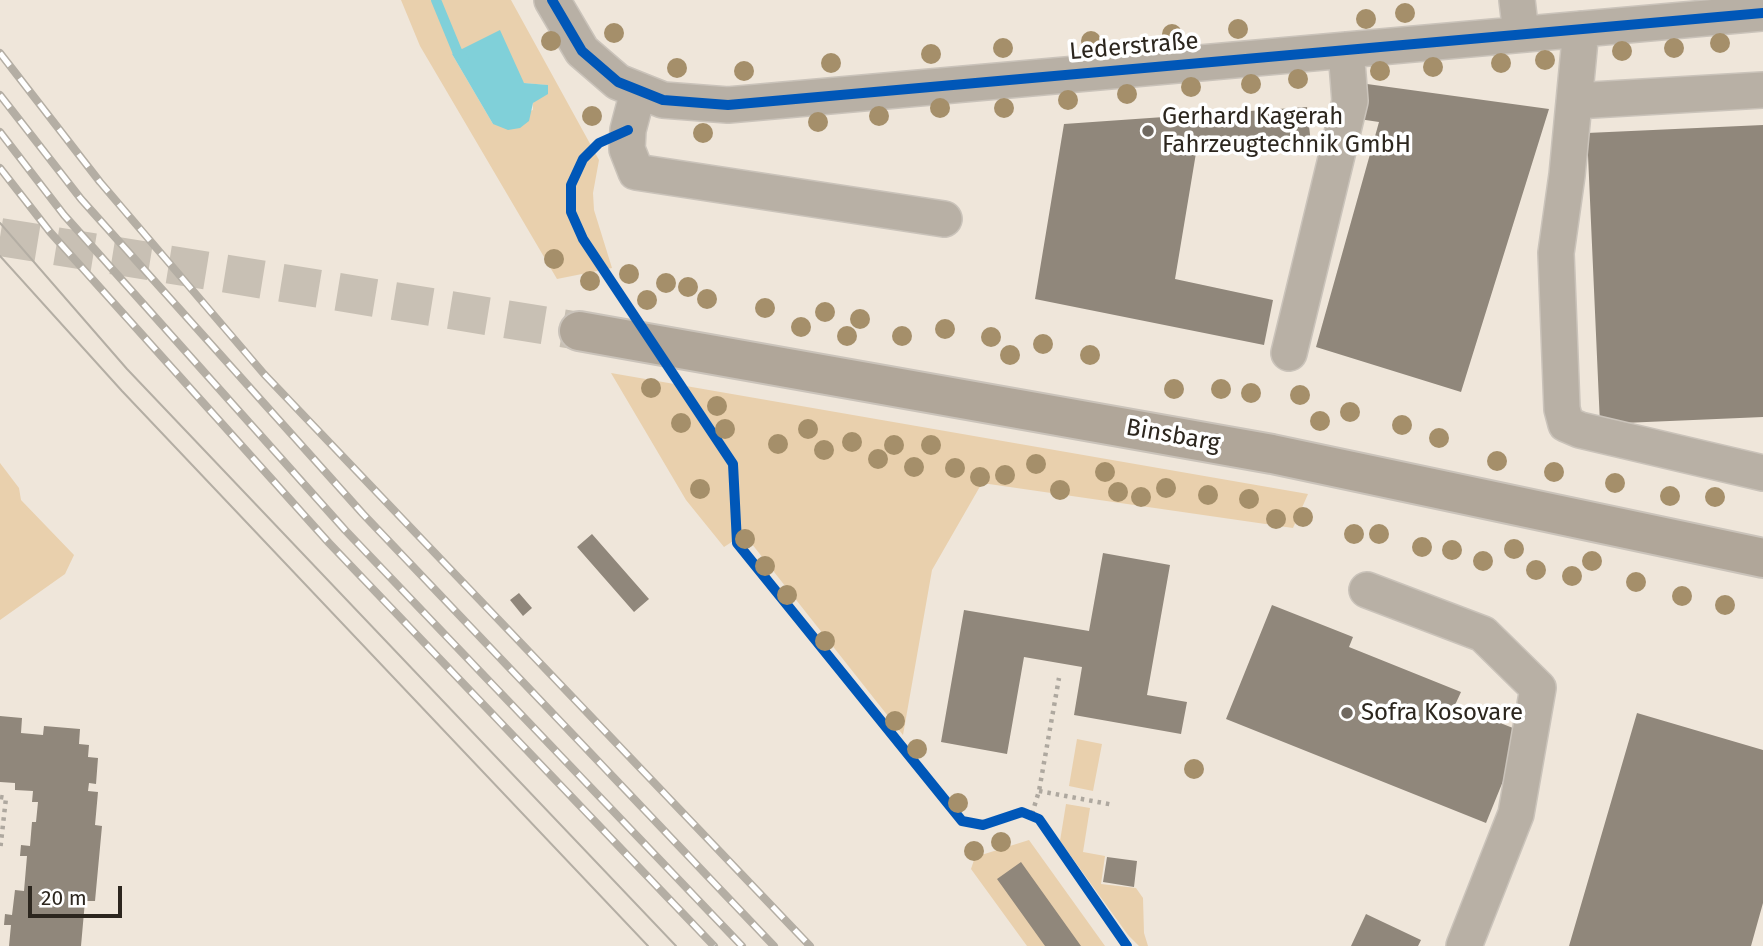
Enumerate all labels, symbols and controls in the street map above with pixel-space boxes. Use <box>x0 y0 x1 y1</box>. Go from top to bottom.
street label: Lederstraße <box>1068 27 1200 67</box>
place label: Gerhard Kagerah Fahrzeugtechnik GmbH <box>1162 103 1411 159</box>
marker: Gerhard Kagerah Fahrzeugtechnik GmbH <box>1140 123 1156 139</box>
street label: Binsbarg <box>1124 414 1222 458</box>
place label: Sofra Kosovare <box>1361 699 1523 727</box>
marker: Sofra Kosovare <box>1339 705 1355 721</box>
scale bar <box>32 872 126 916</box>
text: 20 m <box>41 885 87 911</box>

